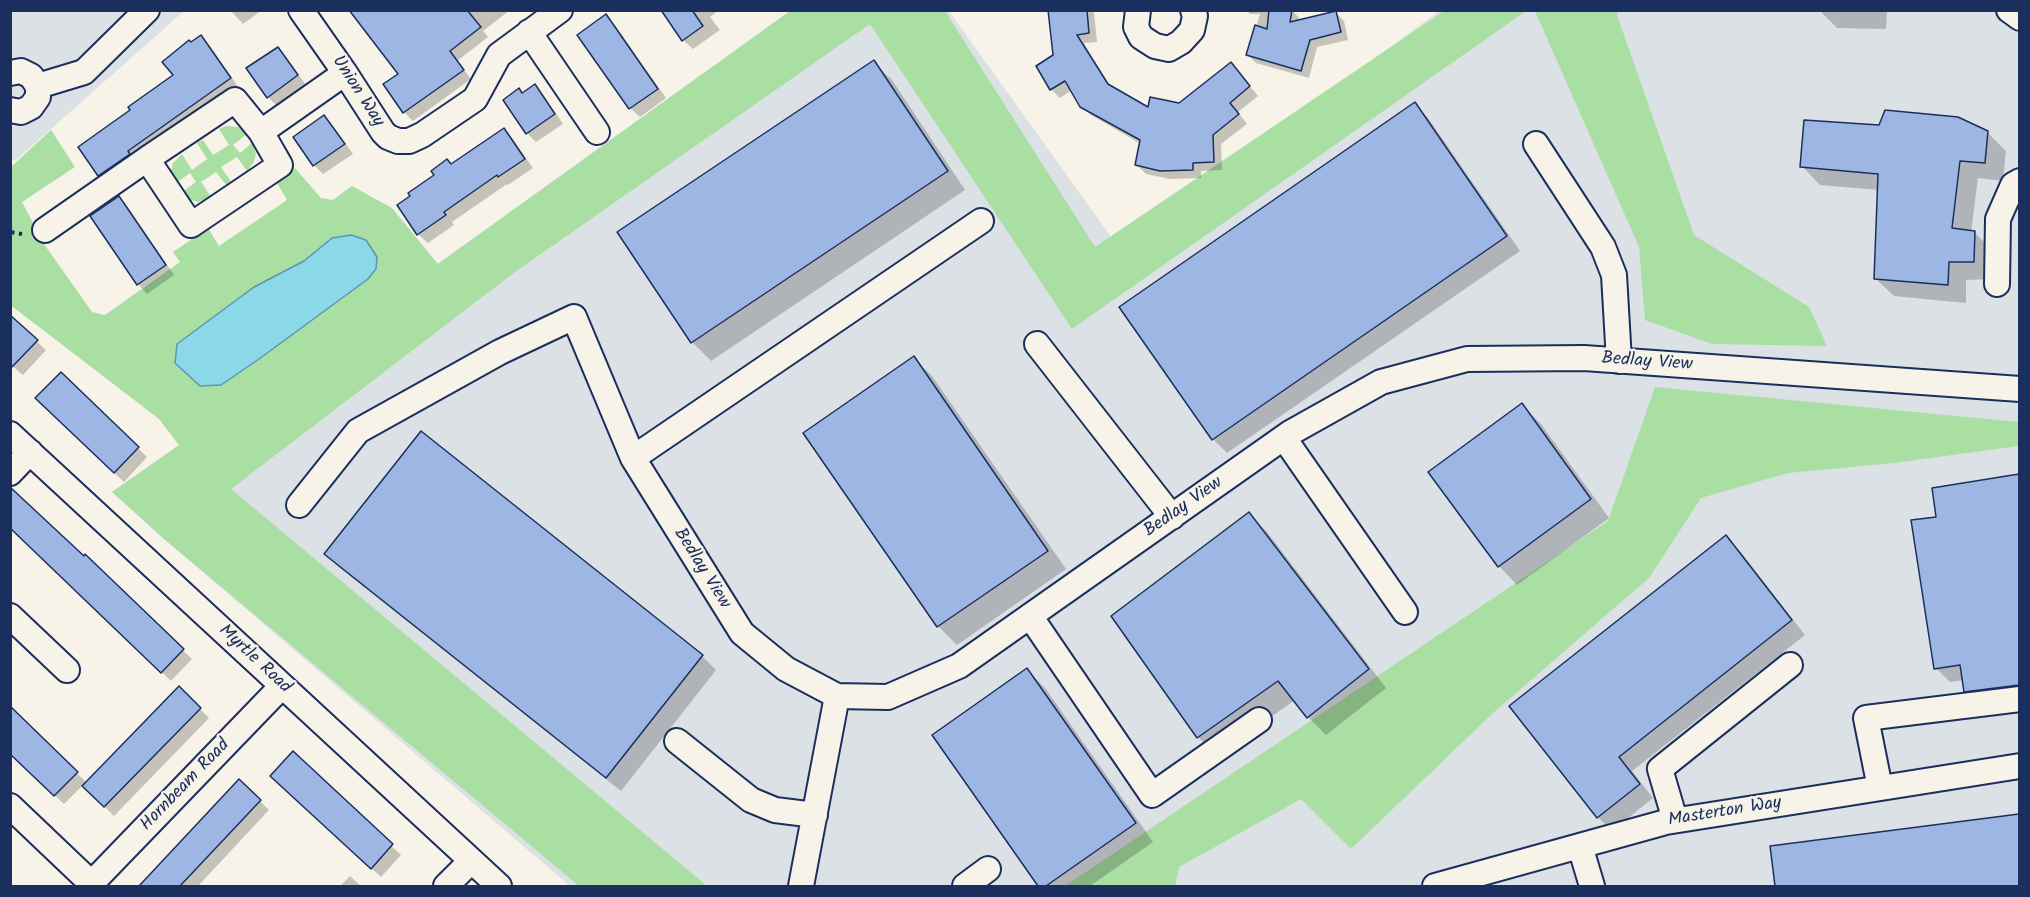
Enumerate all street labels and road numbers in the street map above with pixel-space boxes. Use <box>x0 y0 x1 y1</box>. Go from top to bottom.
street label: Union Way <box>326 52 388 132</box>
street label: Bedlay View <box>1601 349 1693 377</box>
street label: Bedlay View <box>1140 473 1228 543</box>
street label: Bedlay View <box>668 525 734 613</box>
street label: Myrtle Road <box>213 621 295 699</box>
street label: Hornbeam Road <box>137 736 235 836</box>
street label: Masterton Way <box>1667 793 1783 833</box>

